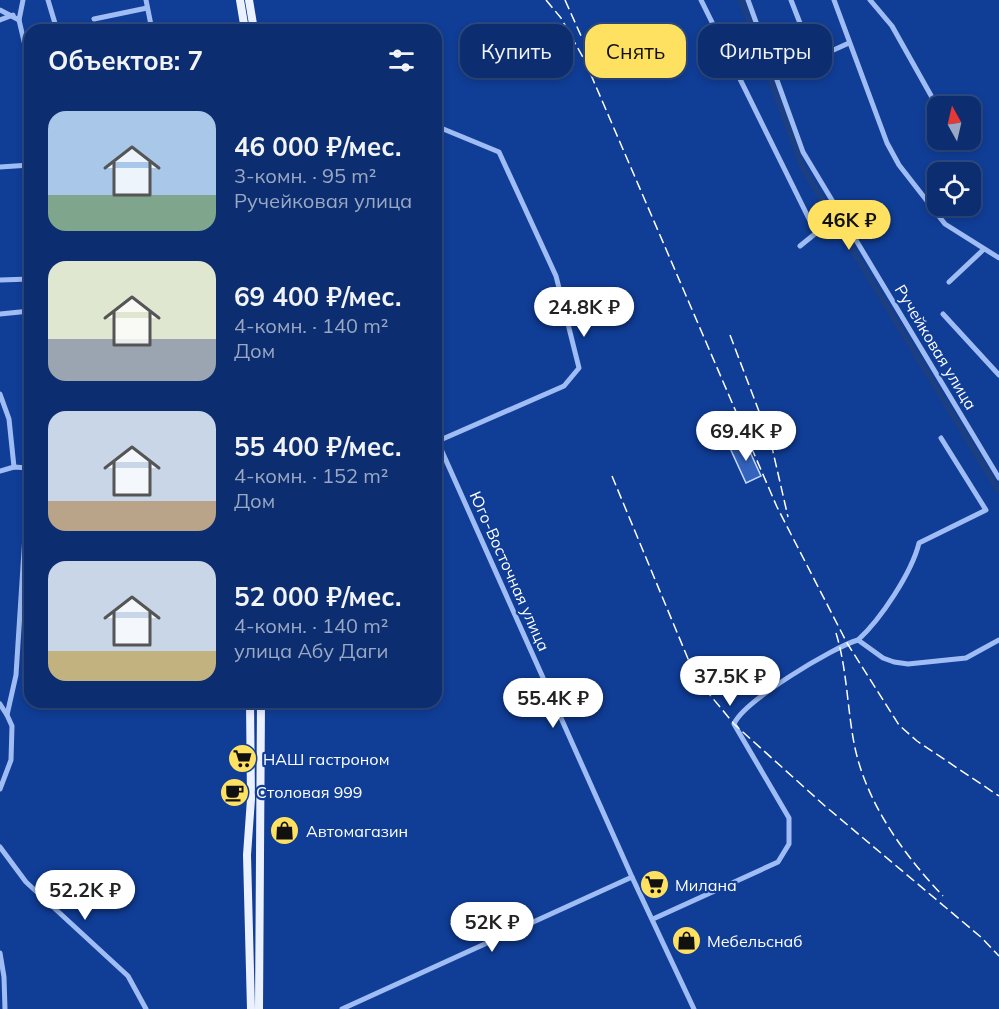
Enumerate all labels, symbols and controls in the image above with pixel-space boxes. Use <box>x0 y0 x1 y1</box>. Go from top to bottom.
chip: Купить <box>460 24 573 78</box>
chip: Снять <box>585 24 686 78</box>
chip: Фильтры <box>698 24 832 78</box>
text: Объектов: 7 <box>48 44 203 77</box>
icon: filters <box>385 44 418 77</box>
north arrow <box>927 96 981 150</box>
map controls <box>927 96 981 216</box>
text: 46 000 ₽/мес. <box>234 130 401 163</box>
icon: home <box>96 135 168 207</box>
button: locate <box>927 162 981 216</box>
text: 3-комн. · 95 m² <box>234 163 376 188</box>
text: Ручейковая улица <box>234 188 412 213</box>
pin: 46K ₽ <box>807 200 891 251</box>
text: 46K ₽ <box>822 207 876 232</box>
text: 69 400 ₽/мес. <box>234 280 401 313</box>
street label: Ручейковая улица <box>891 281 981 413</box>
icon: home <box>96 285 168 357</box>
pin: 24.8K ₽ <box>529 287 639 338</box>
text: 24.8K ₽ <box>548 294 620 319</box>
text: 4-комн. · 140 m² <box>234 313 388 338</box>
text: Дом <box>234 338 275 363</box>
pin: 69.4K ₽ <box>691 411 801 462</box>
text: 69.4K ₽ <box>710 418 782 443</box>
text: 55 400 ₽/мес. <box>234 430 401 463</box>
icon: home <box>96 435 168 507</box>
text: 4-комн. · 152 m² <box>234 463 388 488</box>
text: Дом <box>234 488 275 513</box>
street label: Юго-Восточная улица <box>466 488 554 654</box>
text: 52 000 ₽/мес. <box>234 580 401 613</box>
icon: home <box>96 585 168 657</box>
text: 4-комн. · 140 m² <box>234 613 388 638</box>
text: улица Абу Даги <box>234 638 388 663</box>
pin: 37.5K ₽ <box>675 656 785 707</box>
text: 37.5K ₽ <box>694 663 766 688</box>
pin: 55.4K ₽ <box>498 678 608 729</box>
text: 55.4K ₽ <box>517 685 589 710</box>
supermarket icon: НАШ гастроном <box>226 743 258 775</box>
place label: НАШ гастроном <box>263 749 389 769</box>
cafe icon: Столовая 999 <box>219 776 251 808</box>
place label: Столовая 999 <box>256 782 362 802</box>
shop icon: Автомагазин <box>269 815 301 847</box>
place label: Автомагазин <box>306 821 408 841</box>
supermarket icon: Милана <box>638 869 670 901</box>
pin: 52.2K ₽ <box>30 870 140 921</box>
place label: Милана <box>675 875 737 895</box>
text: 52.2K ₽ <box>49 877 121 902</box>
pin: 52K ₽ <box>450 902 534 953</box>
text: 52K ₽ <box>465 909 519 934</box>
shop icon: Мебельснаб <box>670 925 702 957</box>
place label: Мебельснаб <box>707 931 803 951</box>

